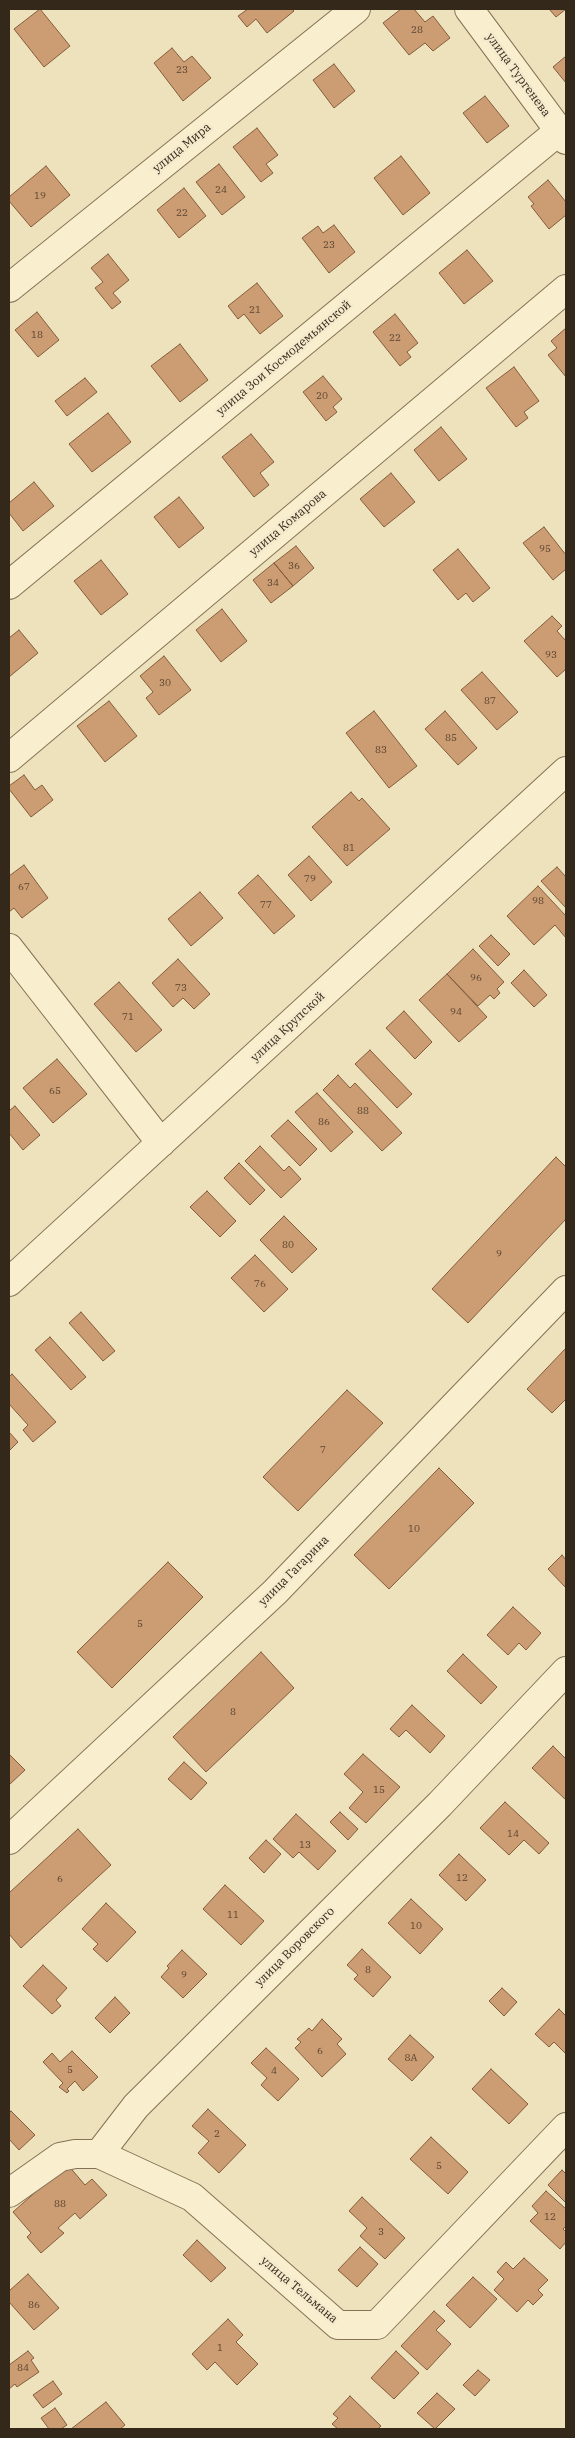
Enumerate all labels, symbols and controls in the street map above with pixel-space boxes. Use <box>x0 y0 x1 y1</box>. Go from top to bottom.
house number: 28 <box>411 24 423 36</box>
street label: улица Тургенева <box>483 30 553 120</box>
house number: 23 <box>176 64 188 76</box>
street label: улица Мира <box>150 120 214 176</box>
house number: 24 <box>215 184 227 196</box>
house number: 19 <box>34 190 46 202</box>
house number: 22 <box>176 207 188 219</box>
house number: 23 <box>323 239 335 251</box>
street label: улица Зои Космодемьянской <box>214 297 354 419</box>
house number: 21 <box>249 304 261 316</box>
house number: 18 <box>31 329 43 341</box>
house number: 22 <box>389 332 401 344</box>
house number: 20 <box>316 390 328 402</box>
street label: улица Комарова <box>247 487 329 559</box>
house number: 95 <box>539 543 551 555</box>
house number: 36 <box>288 560 300 572</box>
house number: 34 <box>267 577 279 589</box>
house number: 93 <box>545 649 557 661</box>
house number: 30 <box>159 677 171 689</box>
house number: 87 <box>484 695 496 707</box>
house number: 85 <box>445 732 457 744</box>
house number: 83 <box>375 744 387 756</box>
house number: 81 <box>343 842 355 854</box>
house number: 79 <box>304 873 316 885</box>
house number: 67 <box>18 881 30 893</box>
house number: 98 <box>532 895 544 907</box>
house number: 77 <box>260 899 272 911</box>
house number: 96 <box>470 972 482 984</box>
house number: 73 <box>175 982 187 994</box>
street label: улица Крупской <box>248 989 328 1065</box>
house number: 94 <box>450 1006 462 1018</box>
house number: 71 <box>122 1011 134 1023</box>
house number: 65 <box>49 1085 61 1097</box>
house number: 88 <box>357 1105 369 1117</box>
house number: 86 <box>318 1116 330 1128</box>
house number: 80 <box>282 1239 294 1251</box>
house number: 9 <box>496 1248 502 1260</box>
house number: 76 <box>254 1278 266 1290</box>
house number: 7 <box>320 1444 326 1456</box>
house number: 10 <box>408 1523 420 1535</box>
street label: улица Гагарина <box>256 1533 332 1609</box>
house number: 5 <box>137 1618 143 1630</box>
house number: 8 <box>230 1706 236 1718</box>
house number: 15 <box>373 1784 385 1796</box>
house number: 14 <box>507 1828 519 1840</box>
house number: 13 <box>299 1839 311 1851</box>
house number: 12 <box>456 1872 468 1884</box>
house number: 6 <box>57 1873 63 1885</box>
street label: улица Воровского <box>252 1904 338 1990</box>
house number: 11 <box>227 1909 239 1921</box>
house number: 10 <box>410 1920 422 1932</box>
house number: 8 <box>365 1964 371 1976</box>
house number: 9 <box>181 1969 187 1981</box>
house number: 6 <box>317 2045 323 2057</box>
house number: 8А <box>405 2052 417 2064</box>
house number: 5 <box>67 2064 73 2076</box>
house number: 4 <box>271 2065 277 2077</box>
house number: 2 <box>214 2128 220 2140</box>
house number: 5 <box>436 2160 442 2172</box>
house number: 88 <box>54 2198 66 2210</box>
house number: 12 <box>544 2211 556 2223</box>
house number: 3 <box>378 2226 384 2238</box>
street label: улица Тельмана <box>258 2254 340 2326</box>
house number: 86 <box>28 2299 40 2311</box>
house number: 1 <box>217 2342 223 2354</box>
house number: 84 <box>17 2362 29 2374</box>

